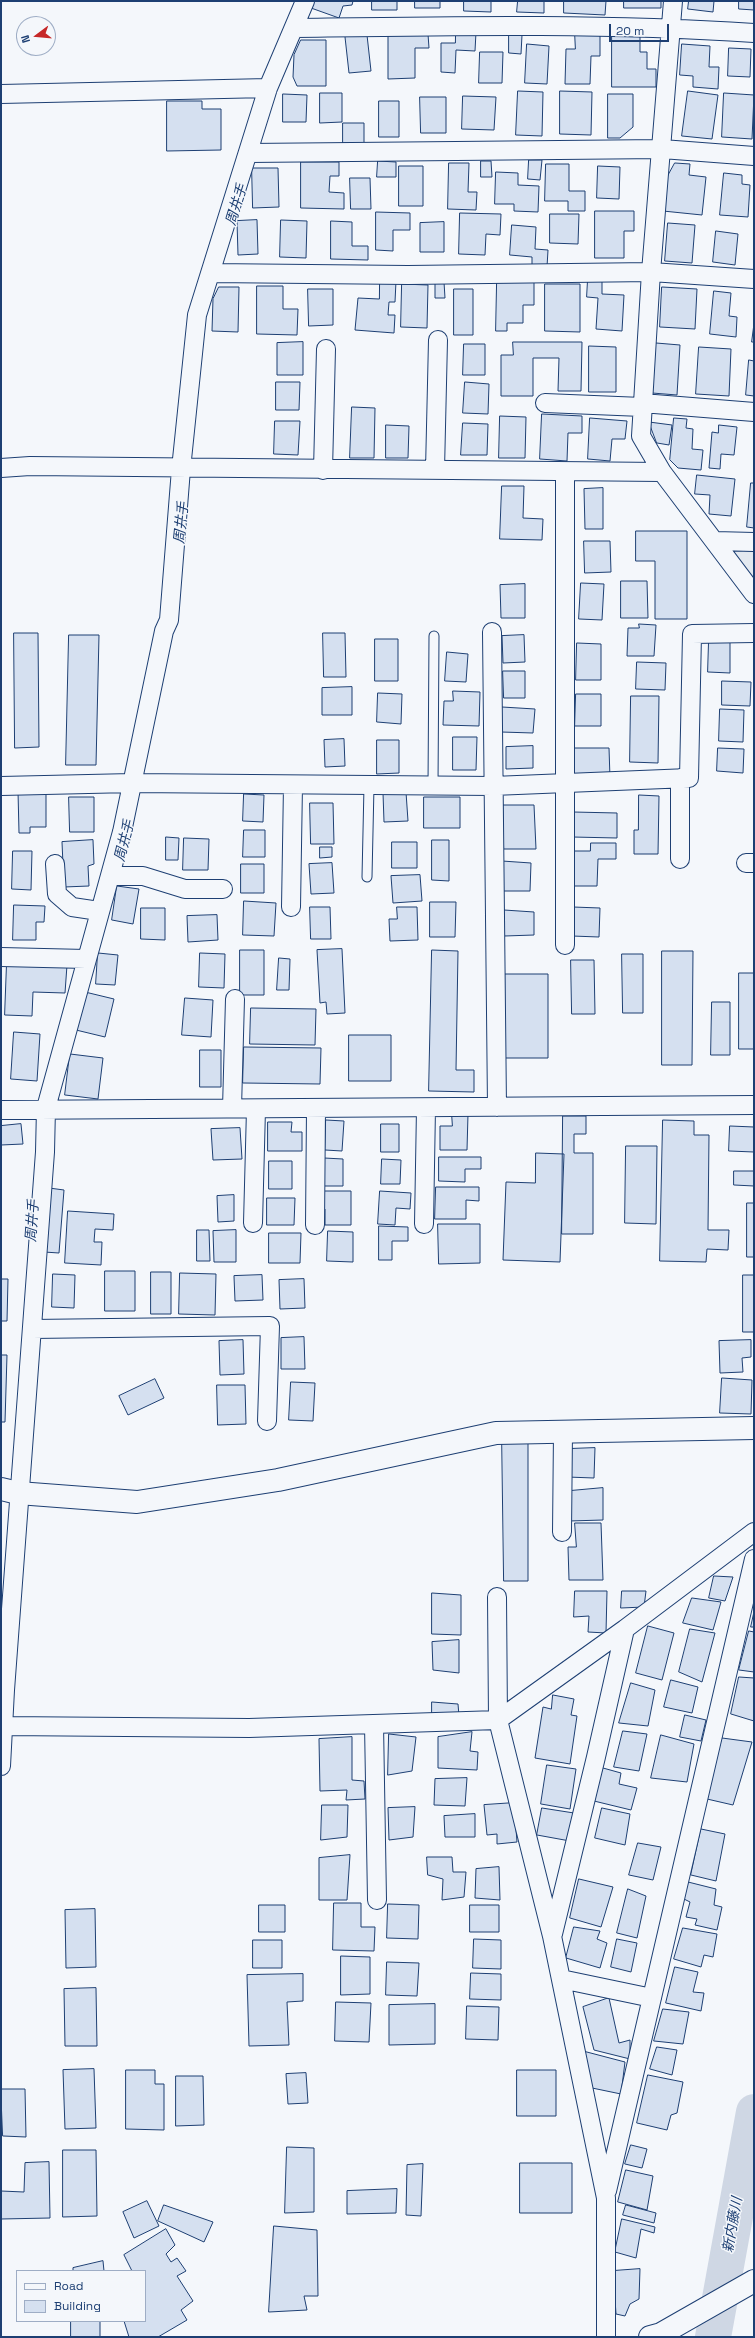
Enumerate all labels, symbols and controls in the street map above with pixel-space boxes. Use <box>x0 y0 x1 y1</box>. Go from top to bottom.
north arrow <box>16 16 56 56</box>
scale bar <box>611 16 671 42</box>
text: 20 m <box>616 23 644 39</box>
text: N <box>18 34 33 45</box>
water label: 周井手 <box>223 182 251 228</box>
water label: 周井手 <box>171 501 193 545</box>
water label: 周井手 <box>112 819 138 863</box>
water label: 周井手 <box>23 1199 43 1243</box>
water label: 新内藤川 <box>720 2196 746 2254</box>
legend <box>16 2270 146 2322</box>
text: Road <box>54 2278 83 2294</box>
text: Building <box>54 2298 101 2314</box>

